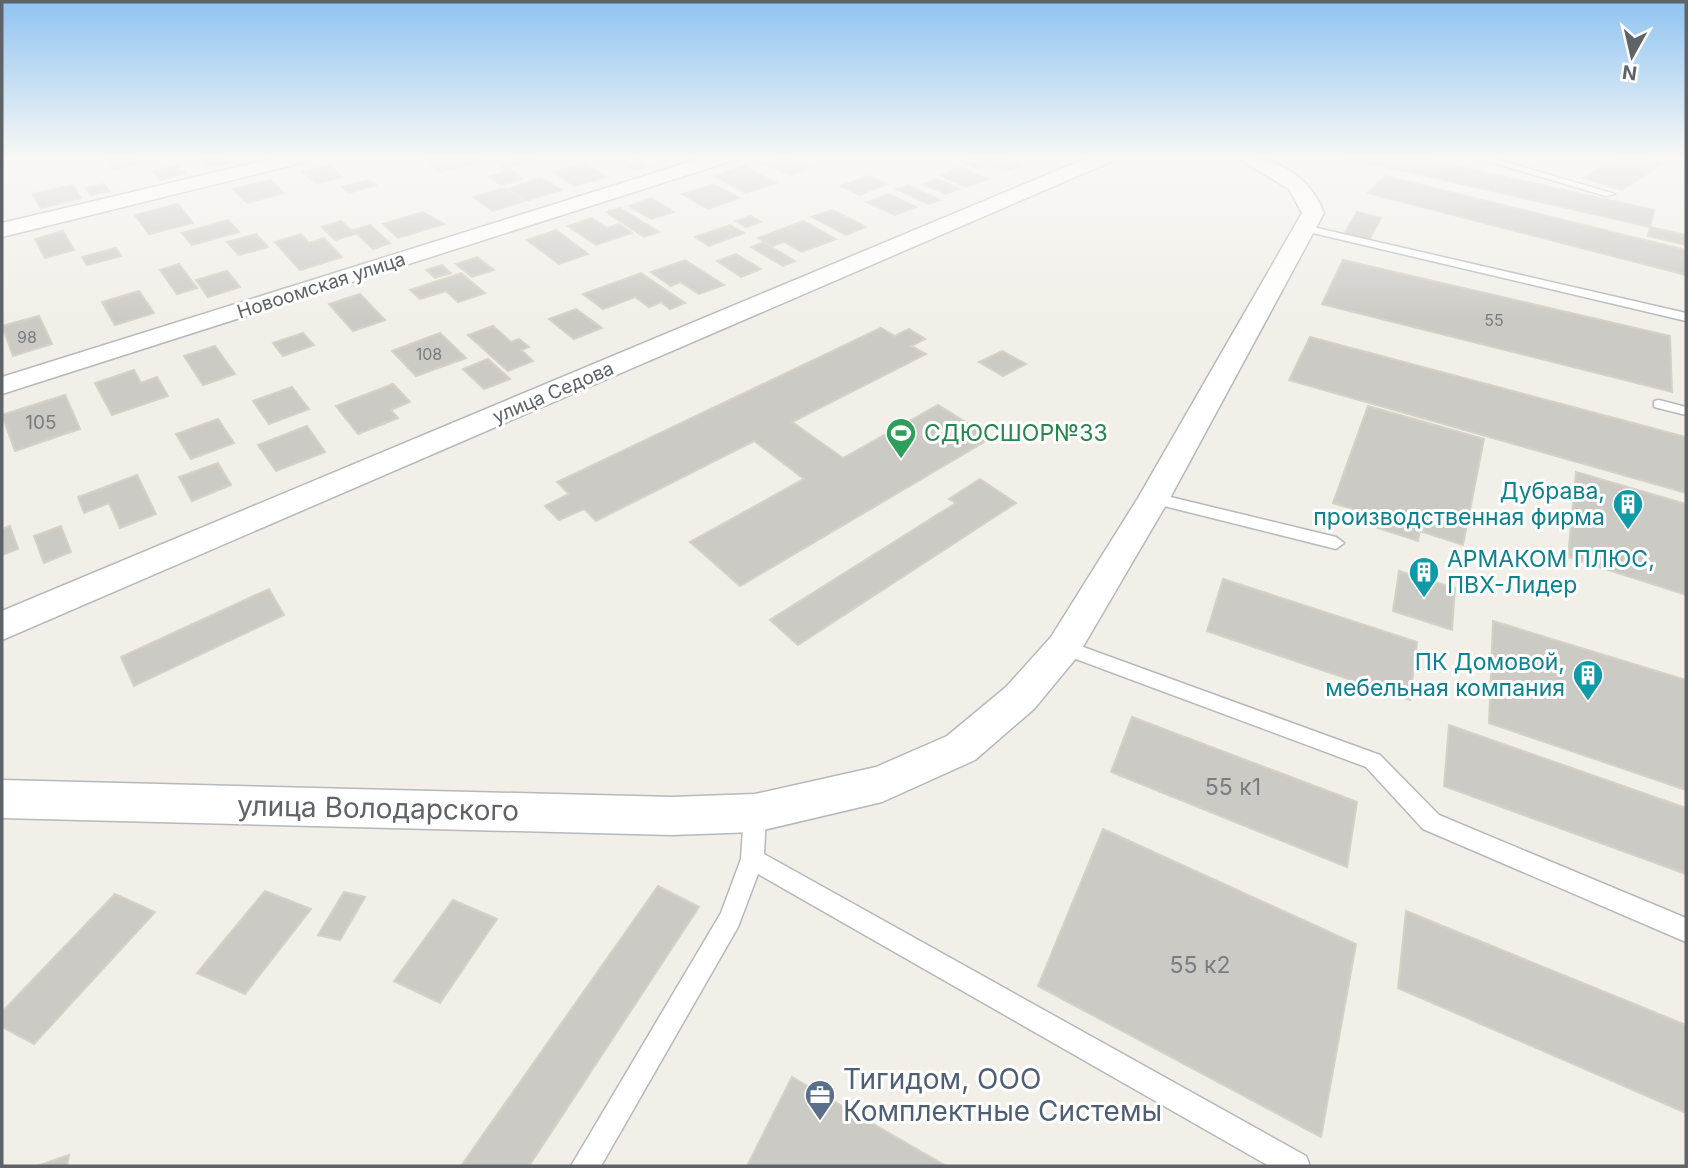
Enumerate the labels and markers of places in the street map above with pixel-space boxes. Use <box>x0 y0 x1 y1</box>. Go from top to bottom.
sports icon: СДЮСШОР№33 <box>884 416 918 460</box>
place label: СДЮСШОР№33 <box>924 419 1108 447</box>
place label: Дубрава, производственная фирма <box>1313 477 1605 531</box>
building icon: Дубрава, производственная фирма <box>1611 487 1645 531</box>
place label: АРМАКОМ ПЛЮС, ПВХ-Лидер <box>1447 545 1655 599</box>
building icon: АРМАКОМ ПЛЮС, ПВХ-Лидер <box>1407 555 1441 599</box>
place label: ПК Домовой, мебельная компания <box>1325 648 1565 702</box>
building icon: ПК Домовой, мебельная компания <box>1571 658 1605 702</box>
place label: Тигидом, ООО Комплектные Системы <box>843 1062 1162 1128</box>
office icon: Тигидом, ООО Комплектные Системы <box>803 1078 837 1122</box>

